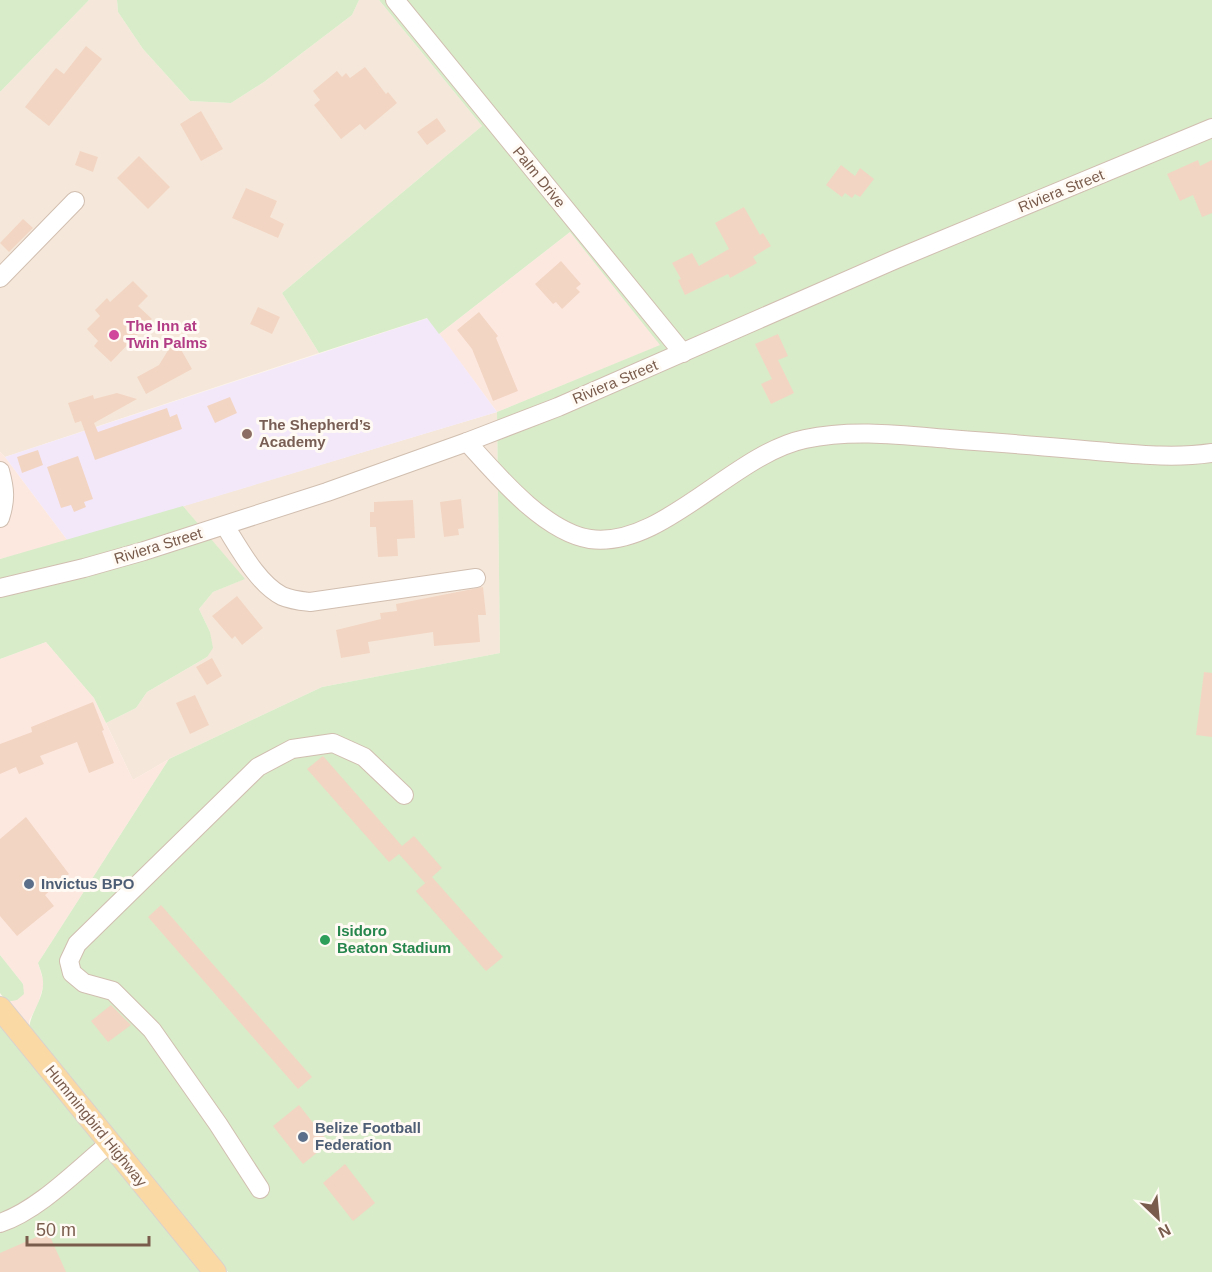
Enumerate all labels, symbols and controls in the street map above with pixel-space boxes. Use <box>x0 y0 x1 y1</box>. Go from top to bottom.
street label: Palm Drive <box>510 143 569 211</box>
street label: Riviera Street <box>1015 165 1107 215</box>
place label: The Inn at Twin Palms <box>126 317 207 351</box>
marker: The Inn at Twin Palms <box>107 328 121 342</box>
street label: Riviera Street <box>570 356 661 407</box>
place label: The Shepherd’s Academy <box>259 416 371 450</box>
marker: The Shepherd’s Academy <box>240 427 254 441</box>
street label: Riviera Street <box>112 524 205 567</box>
place label: Invictus BPO <box>41 875 135 892</box>
marker: Invictus BPO <box>22 877 36 891</box>
place label: Isidoro Beaton Stadium <box>337 922 451 956</box>
marker: Isidoro Beaton Stadium <box>318 933 332 947</box>
street label: Hummingbird Highway <box>42 1062 151 1190</box>
place label: Belize Football Federation <box>315 1119 421 1153</box>
marker: Belize Football Federation <box>296 1130 310 1144</box>
north arrow <box>1128 1188 1188 1248</box>
scale bar <box>27 1209 148 1247</box>
text: 50 m <box>36 1220 76 1240</box>
text: N <box>1155 1221 1173 1241</box>

